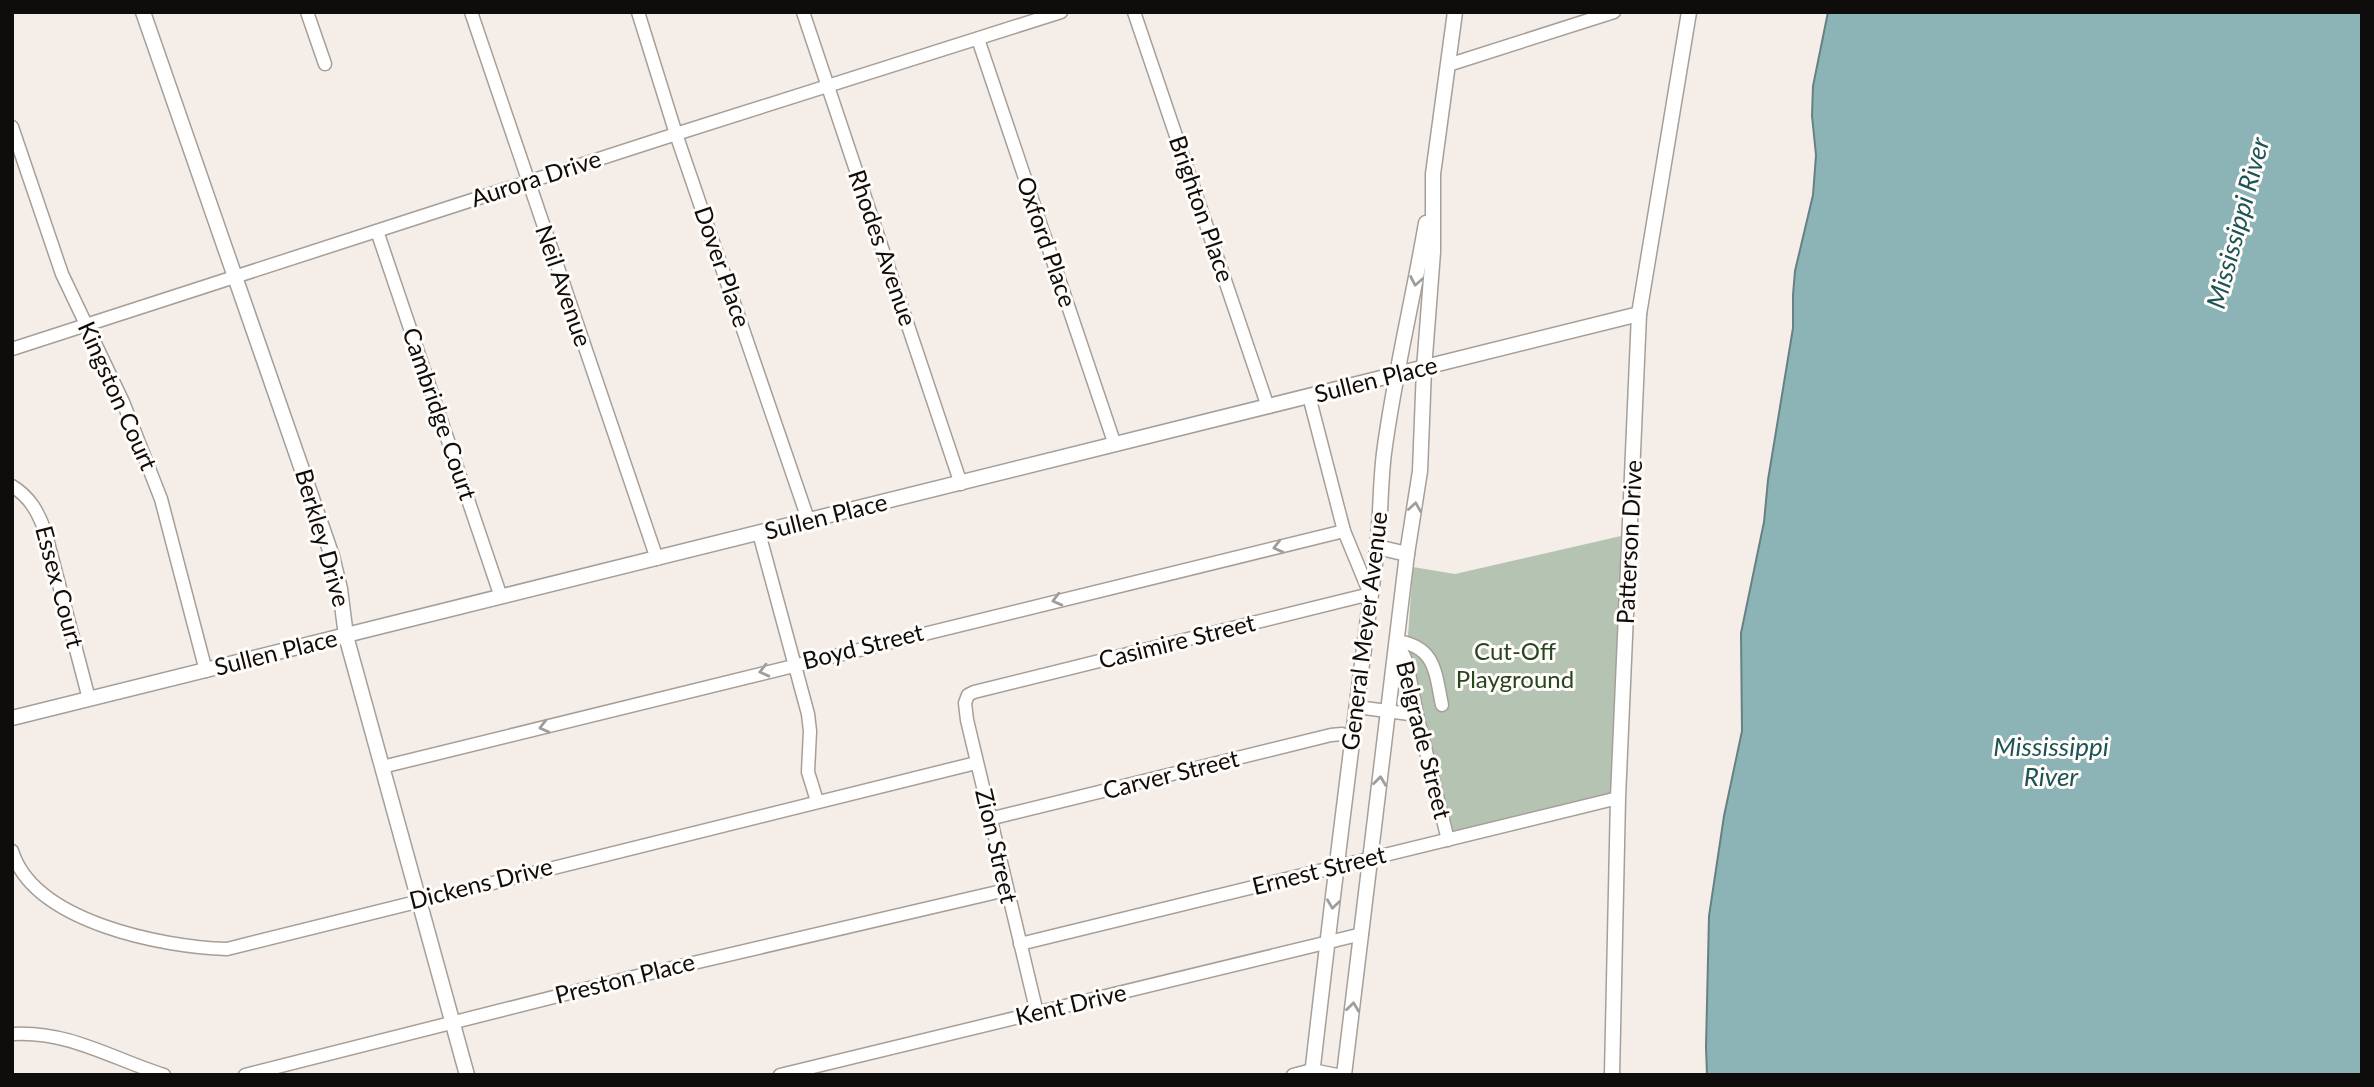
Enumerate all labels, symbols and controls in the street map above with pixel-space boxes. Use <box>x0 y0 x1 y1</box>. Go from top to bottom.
street label: Brighton Place <box>1164 131 1241 286</box>
water label: Mississippi River <box>2199 133 2276 312</box>
street label: Aurora Drive <box>467 143 604 212</box>
street label: Rhodes Avenue <box>843 166 924 329</box>
street label: Oxford Place <box>1012 172 1083 311</box>
street label: Dover Place <box>689 202 758 331</box>
street label: Neil Avenue <box>530 221 599 350</box>
one-way arrow <box>1409 275 1424 287</box>
street label: Kingston Court <box>73 317 164 475</box>
street label: Cambridge Court <box>397 324 484 504</box>
street label: Sullen Place <box>1311 349 1440 408</box>
street label: Patterson Drive <box>1610 459 1647 625</box>
street label: Berkley Drive <box>290 465 357 610</box>
street label: Sullen Place <box>761 486 890 545</box>
one-way arrow <box>1407 501 1422 513</box>
street label: General Meyer Avenue <box>1334 510 1393 752</box>
street label: Essex Court <box>30 522 91 651</box>
one-way arrow <box>1272 539 1284 553</box>
one-way arrow <box>1051 592 1063 606</box>
street label: Casimire Street <box>1096 607 1258 674</box>
street label: Boyd Street <box>799 616 926 675</box>
street label: Sullen Place <box>211 622 340 681</box>
park label: Cut-Off Playground <box>1456 636 1574 693</box>
street label: Belgrade Street <box>1391 657 1458 822</box>
one-way arrow <box>759 663 771 678</box>
one-way arrow <box>538 719 550 733</box>
water label: Mississippi River <box>1993 730 2109 792</box>
street label: Carver Street <box>1100 743 1242 804</box>
one-way arrow <box>1373 775 1388 787</box>
street label: Zion Street <box>970 786 1025 906</box>
street label: Ernest Street <box>1249 839 1389 900</box>
street label: Dickens Drive <box>406 851 555 914</box>
one-way arrow <box>1325 898 1340 910</box>
street label: Preston Place <box>552 946 698 1009</box>
street label: Kent Drive <box>1012 977 1129 1030</box>
one-way arrow <box>1345 1001 1360 1013</box>

